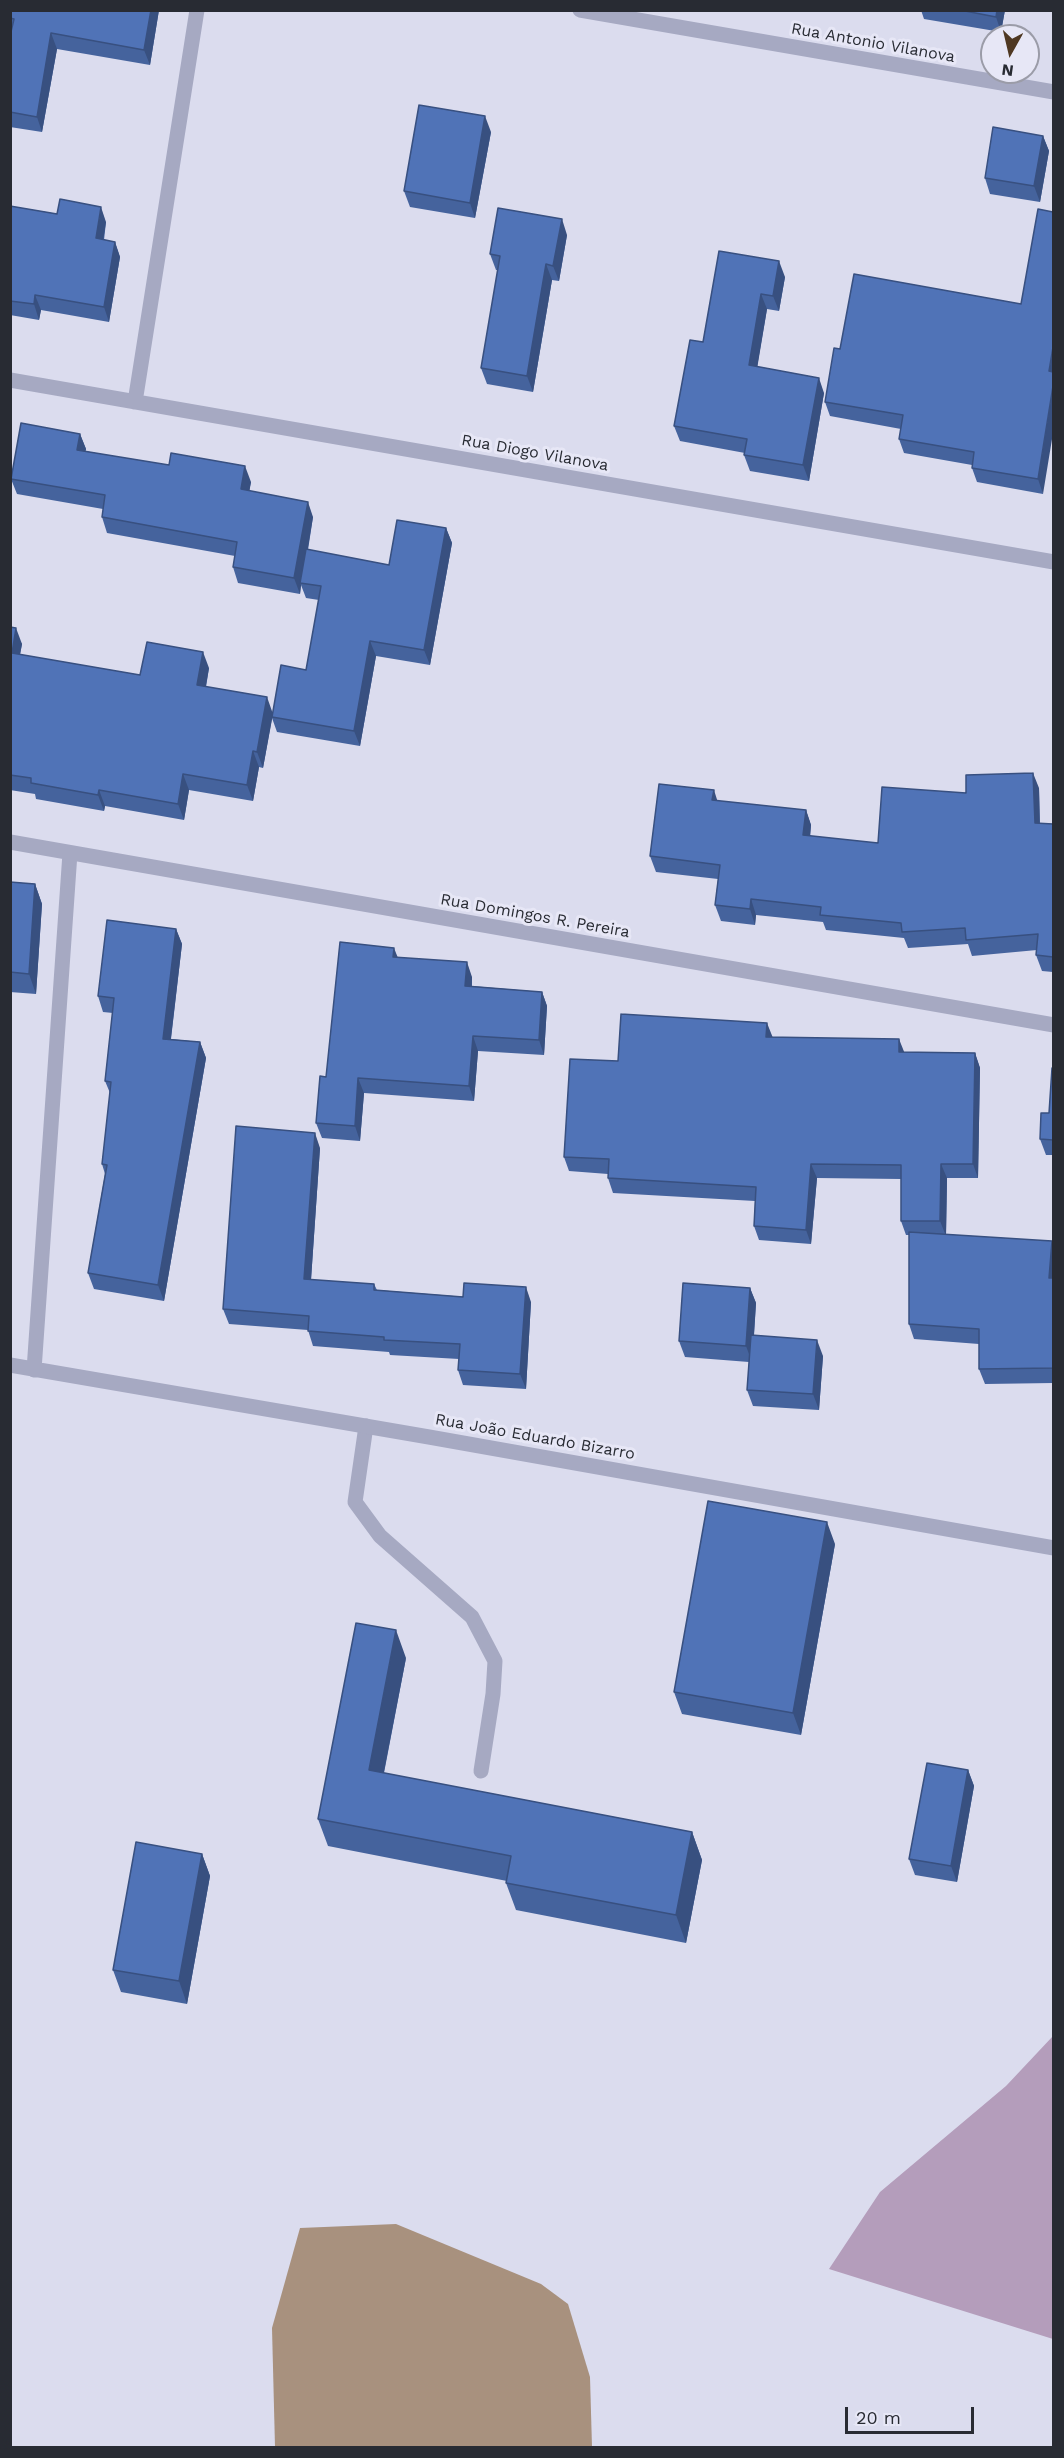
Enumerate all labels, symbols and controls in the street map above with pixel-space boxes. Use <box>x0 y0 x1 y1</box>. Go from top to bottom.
street label: Rua Antonio Vilanova <box>790 19 956 67</box>
north arrow <box>980 24 1040 84</box>
text: N <box>1001 60 1015 81</box>
street label: Rua Diogo Vilanova <box>460 431 610 475</box>
street label: Rua Domingos R. Pereira <box>439 890 631 942</box>
street label: Rua João Eduardo Bizarro <box>434 1410 636 1464</box>
scale bar <box>848 2395 977 2433</box>
text: 20 m <box>856 2407 901 2428</box>

